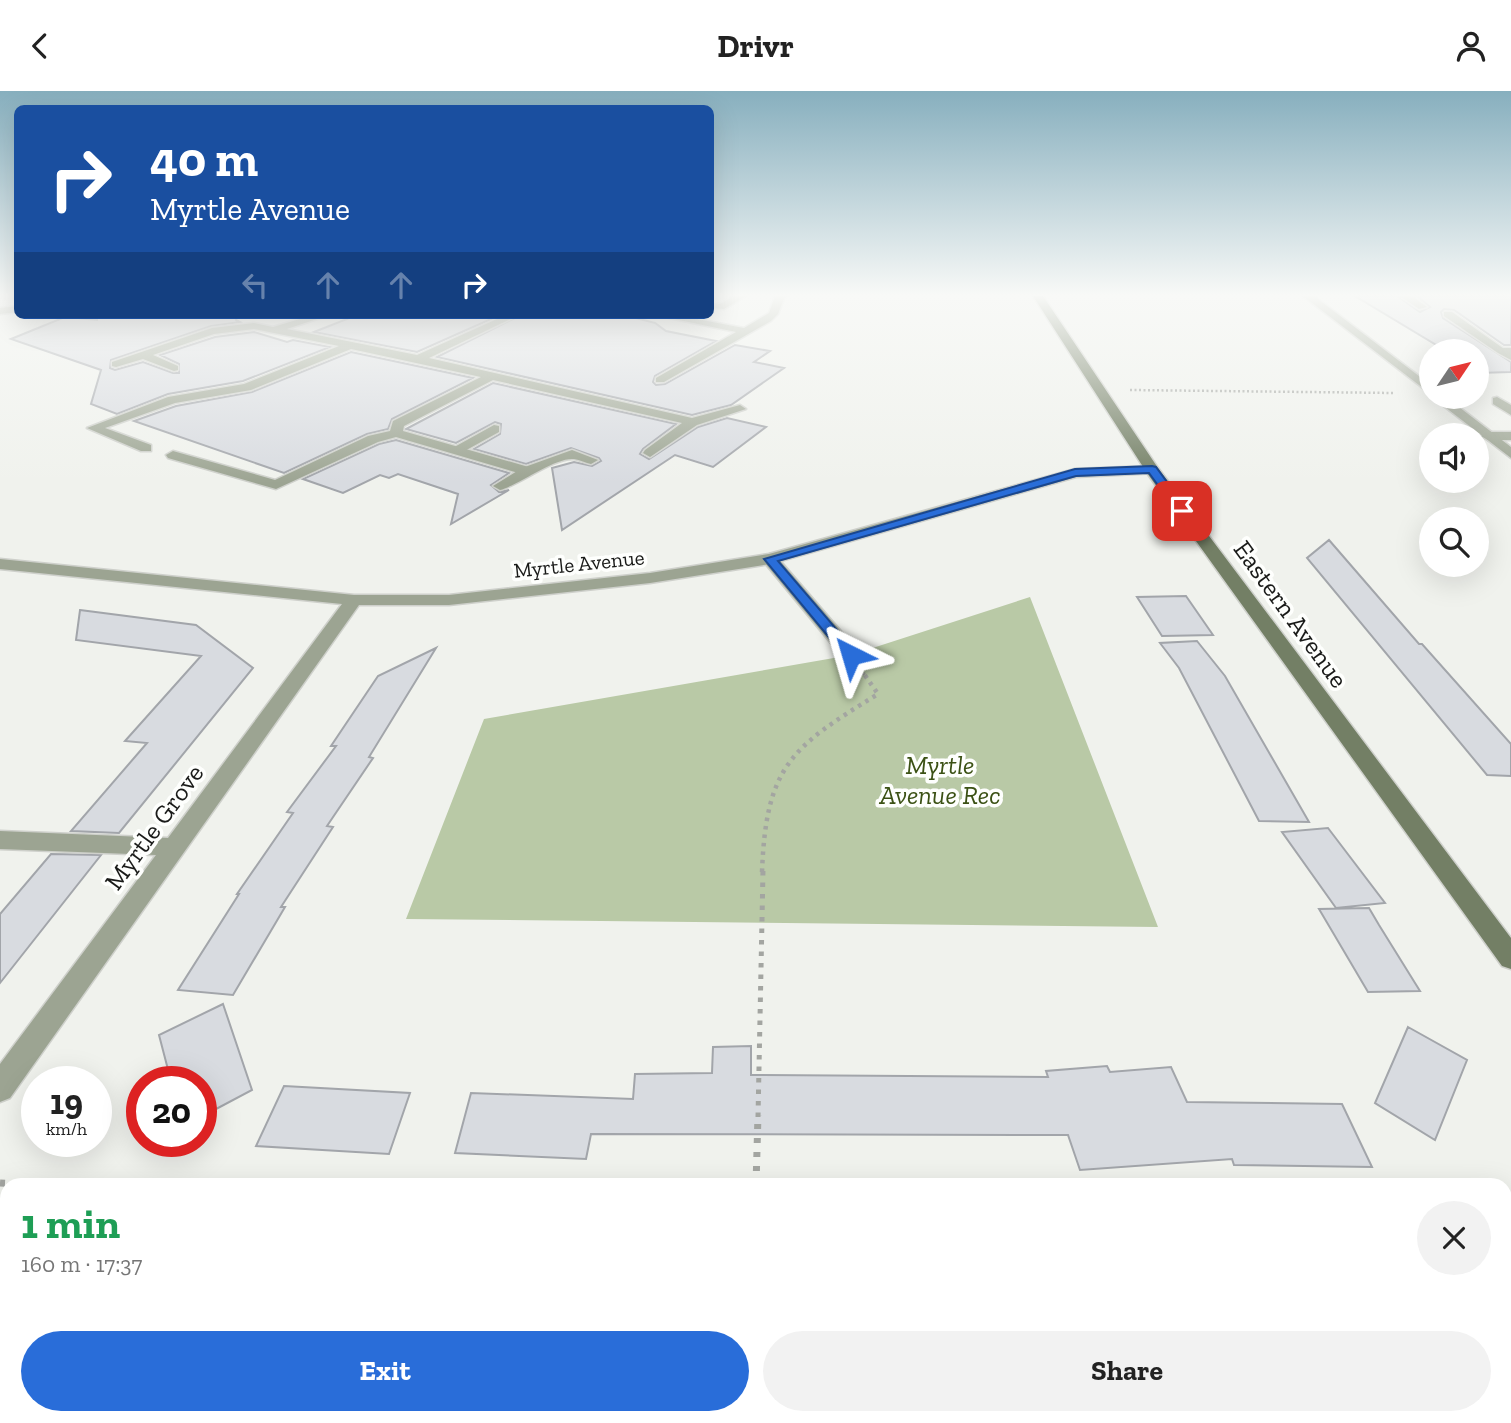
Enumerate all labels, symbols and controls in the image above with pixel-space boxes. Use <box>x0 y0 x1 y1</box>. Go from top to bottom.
icon: back <box>21 27 59 65</box>
text: Drivr <box>717 27 794 65</box>
icon: person <box>1452 27 1490 65</box>
text: 40 m <box>150 130 258 189</box>
icon: right <box>35 133 126 224</box>
text: Myrtle Avenue <box>150 190 350 228</box>
icon: left <box>236 266 274 304</box>
icon: ahead <box>309 266 347 304</box>
icon: ahead <box>382 266 420 304</box>
icon: right <box>455 266 493 304</box>
north arrow <box>1419 339 1489 409</box>
map controls <box>1419 339 1489 577</box>
button: sound <box>1419 423 1489 493</box>
pin <box>1152 481 1212 541</box>
icon: arrive <box>1163 492 1201 530</box>
button: search <box>1419 507 1489 577</box>
street label: Eastern Avenue <box>1227 534 1355 694</box>
street label: Myrtle Avenue <box>512 544 646 583</box>
position arrow <box>814 618 888 692</box>
park label: Myrtle Avenue Rec <box>878 749 1001 811</box>
street label: Myrtle Grove <box>98 758 210 896</box>
speed limit sign: 20 <box>126 1066 217 1157</box>
text: 19 <box>50 1081 83 1123</box>
text: km/h <box>46 1118 87 1140</box>
text: 1 min <box>21 1198 120 1249</box>
button: close <box>1417 1201 1491 1275</box>
text: 160 m · 17:37 <box>21 1250 142 1278</box>
button: Exit <box>21 1331 749 1411</box>
button: Share <box>763 1331 1491 1411</box>

